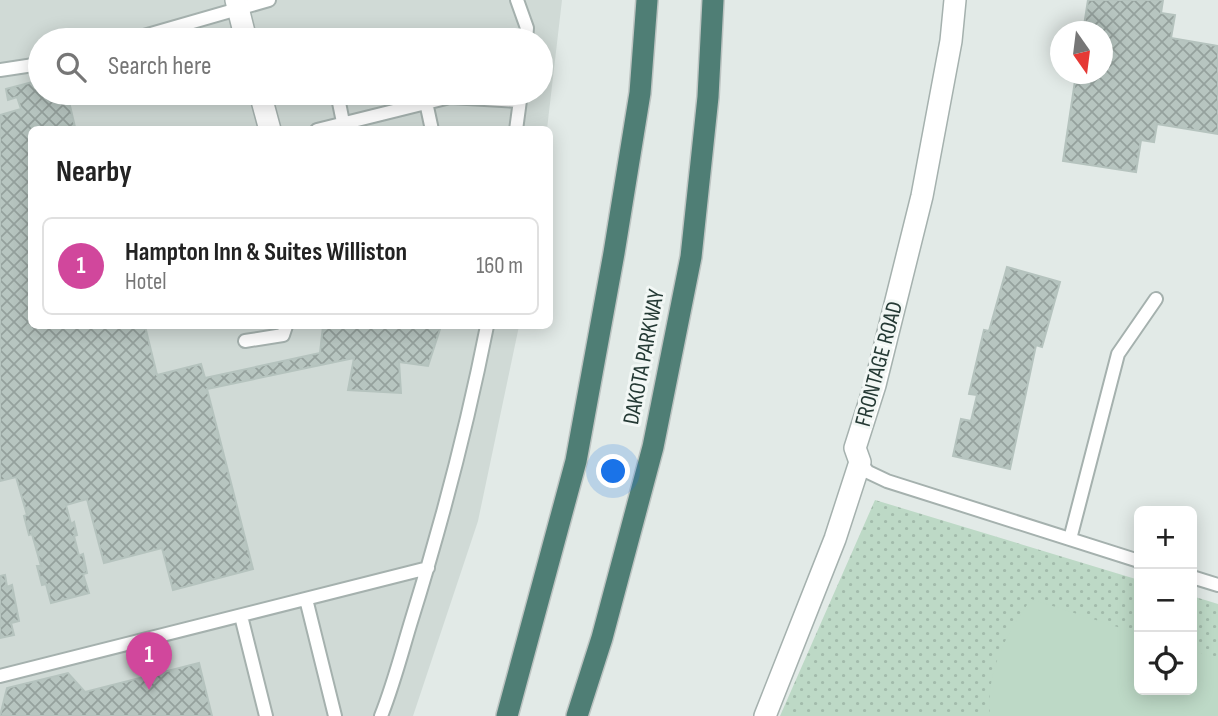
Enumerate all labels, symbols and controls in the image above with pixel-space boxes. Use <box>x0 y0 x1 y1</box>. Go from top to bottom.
north arrow <box>1050 21 1113 84</box>
search box <box>28 28 553 105</box>
icon: search <box>52 48 90 86</box>
text: Search here <box>108 51 211 82</box>
text: Nearby <box>56 154 132 190</box>
text: Hampton Inn & Suites Williston <box>125 237 407 268</box>
text: 1 <box>76 252 86 280</box>
text: 160 m <box>476 252 523 280</box>
text: Hotel <box>125 268 167 296</box>
street label: DAKOTA PARKWAY <box>617 287 671 427</box>
street label: FRONTAGE ROAD <box>849 298 909 430</box>
your location <box>596 454 630 488</box>
map controls <box>1134 506 1197 695</box>
button: + <box>1134 506 1197 569</box>
button: − <box>1134 569 1197 632</box>
pin: 1 <box>126 632 172 690</box>
button: locate <box>1134 632 1197 695</box>

